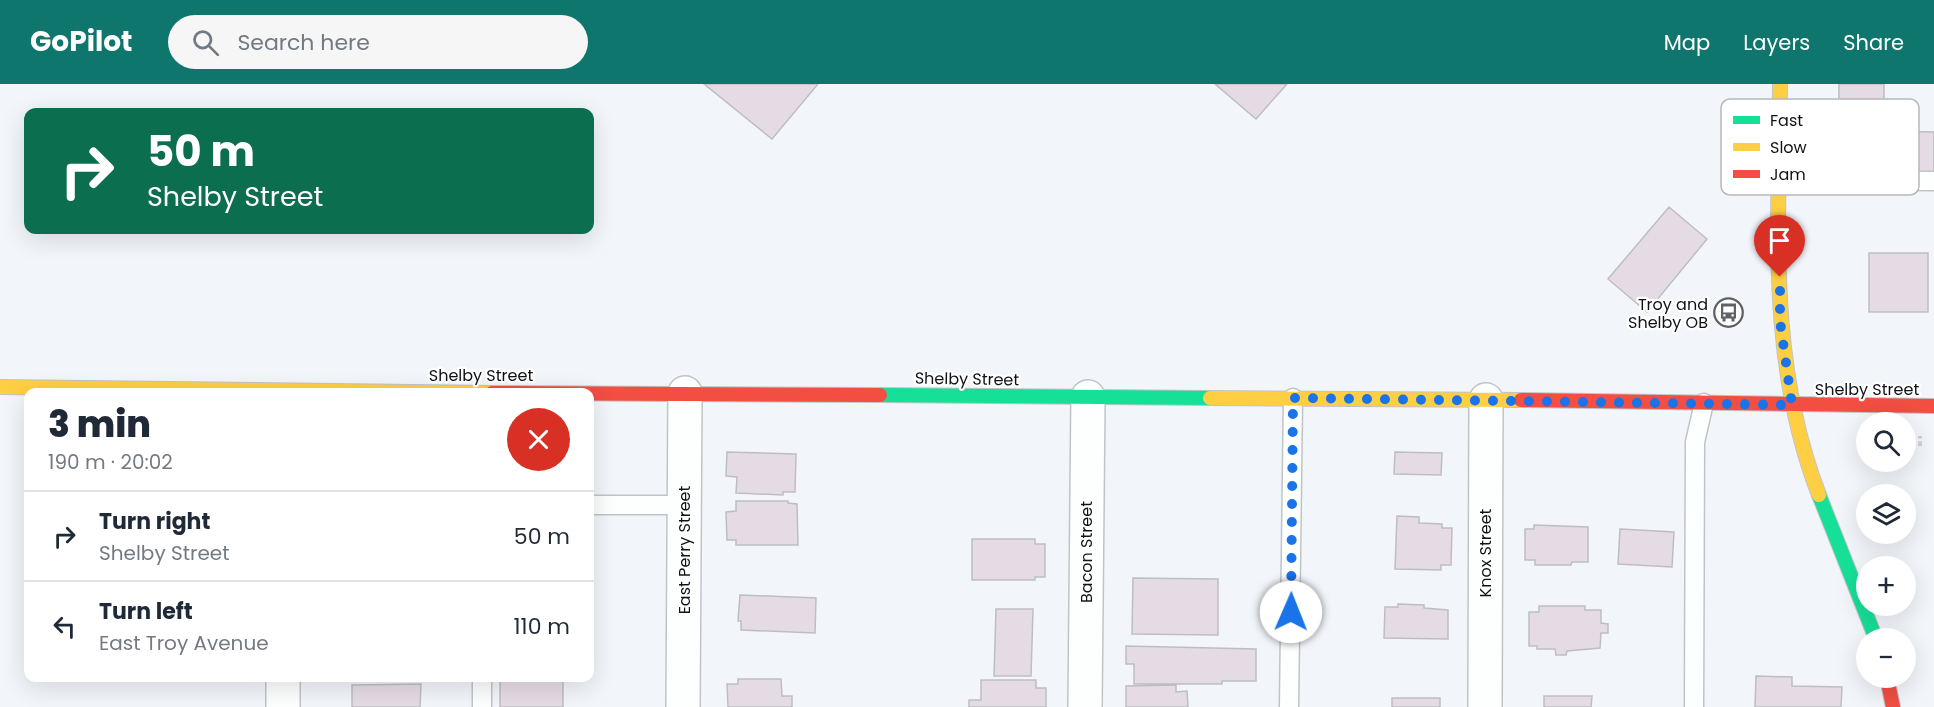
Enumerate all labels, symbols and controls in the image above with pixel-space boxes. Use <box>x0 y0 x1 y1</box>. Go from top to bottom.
search box <box>168 15 588 69</box>
text: GoPilot <box>30 22 132 61</box>
icon: search <box>189 26 222 59</box>
text: Search here <box>237 27 370 58</box>
text: Map <box>1664 28 1710 57</box>
text: Layers <box>1743 28 1810 57</box>
text: Share <box>1843 28 1904 57</box>
legend <box>1721 99 1919 195</box>
text: Fast <box>1770 109 1803 132</box>
text: 50 m <box>147 122 255 181</box>
icon: right <box>48 132 126 210</box>
text: Slow <box>1770 136 1807 159</box>
text: Jam <box>1770 163 1806 186</box>
text: Shelby Street <box>147 178 323 215</box>
pin <box>1754 215 1805 277</box>
icon: arrive <box>1763 224 1796 257</box>
place label: Troy and Shelby OB <box>1628 293 1708 334</box>
bus stop icon: Troy and Shelby OB <box>1713 297 1745 329</box>
street label: Shelby Street <box>429 364 533 387</box>
street label: Shelby Street <box>915 367 1020 391</box>
street label: Shelby Street <box>1815 378 1919 401</box>
text: 3 min <box>48 399 151 450</box>
button: close <box>507 408 570 471</box>
map controls <box>1856 412 1916 688</box>
button: search <box>1856 412 1916 472</box>
text: 190 m · 20:02 <box>48 448 173 476</box>
button: layers <box>1856 484 1916 544</box>
street label: East Perry Street <box>673 485 696 614</box>
street label: Bacon Street <box>1075 501 1098 603</box>
text: Turn right <box>99 506 210 537</box>
street label: Knox Street <box>1474 508 1497 597</box>
icon: right <box>48 520 81 553</box>
text: 50 m <box>514 521 570 552</box>
text: Shelby Street <box>99 539 230 567</box>
button: + <box>1856 556 1916 616</box>
position arrow <box>1259 580 1323 644</box>
text: Turn left <box>99 596 193 627</box>
icon: left <box>48 610 81 643</box>
text: 110 m <box>514 611 570 642</box>
button: − <box>1856 628 1916 688</box>
text: East Troy Avenue <box>99 629 269 657</box>

